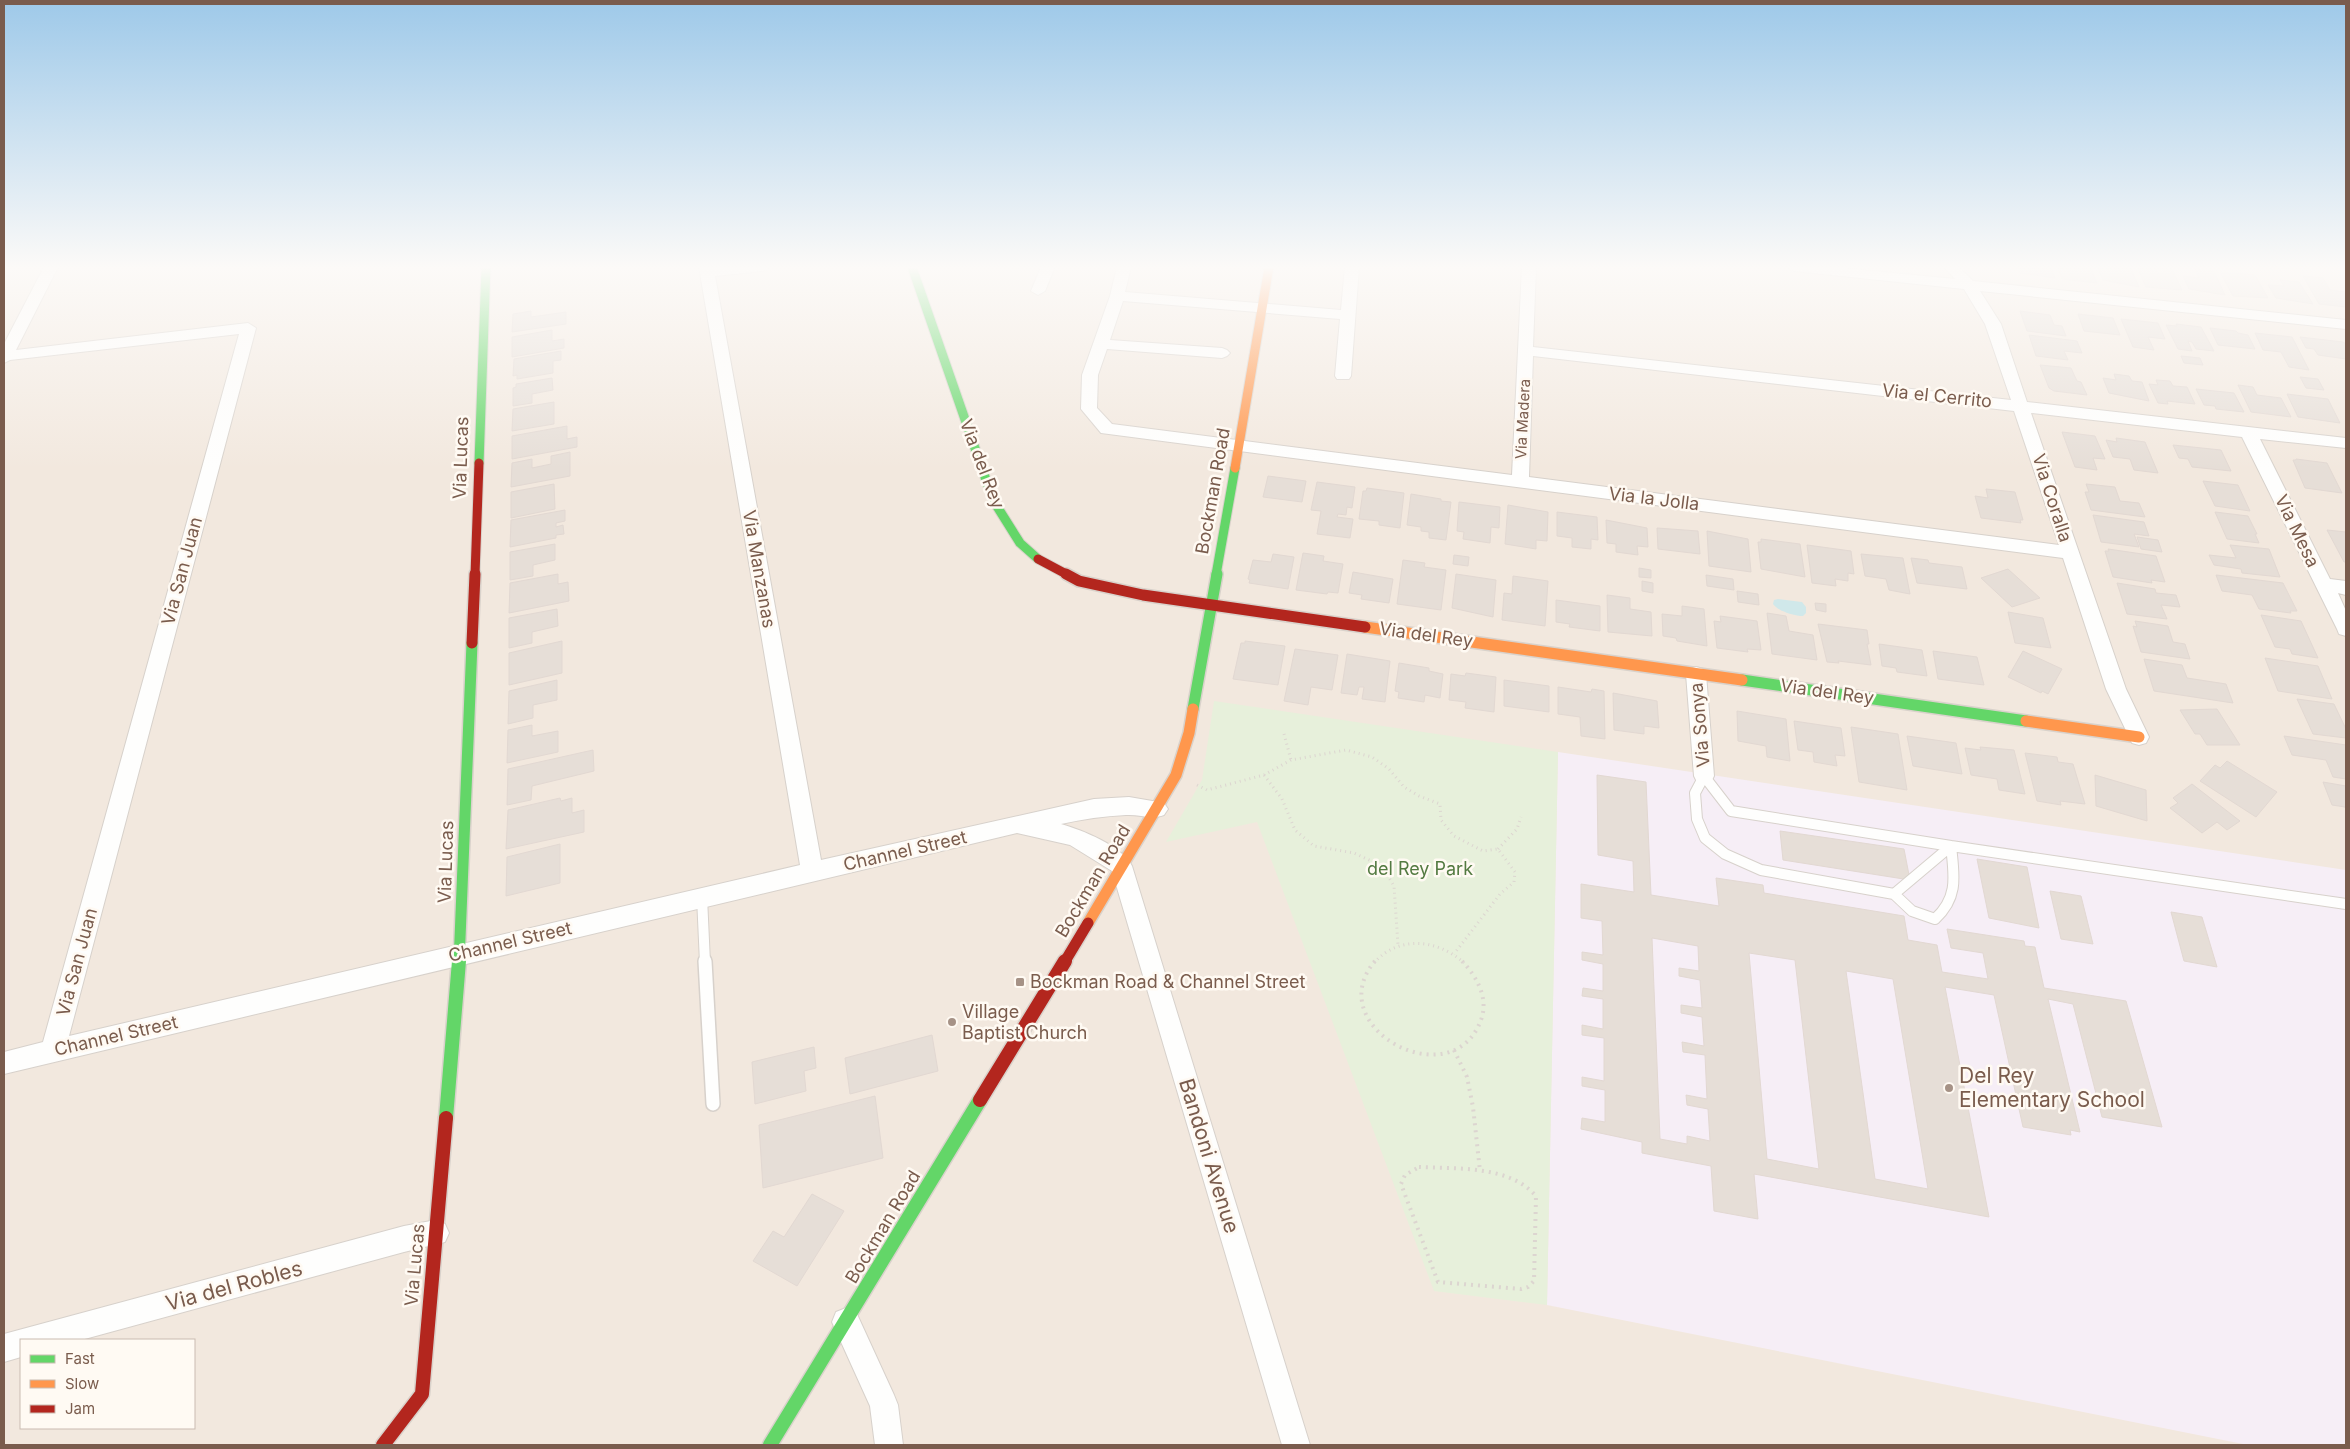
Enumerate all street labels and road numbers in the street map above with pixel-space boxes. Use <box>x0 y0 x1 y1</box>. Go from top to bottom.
street label: Via Madera <box>1511 378 1534 460</box>
street label: Via el Cerrito <box>1881 379 1993 412</box>
street label: Via Lucas <box>449 416 472 500</box>
street label: Via del Rey <box>956 416 1009 512</box>
street label: Bockman Road <box>1191 426 1234 556</box>
street label: Via Coralla <box>2028 451 2077 545</box>
street label: Via la Jolla <box>1607 483 1701 514</box>
street label: Via Mesa <box>2271 491 2324 571</box>
street label: Via Manzanas <box>739 508 780 629</box>
street label: Via San Juan <box>157 515 206 627</box>
street label: Via del Rey <box>1378 618 1474 651</box>
street label: Via del Rey <box>1779 675 1875 708</box>
street label: Via Sonya <box>1685 682 1714 768</box>
street label: Via Lucas <box>434 820 457 904</box>
street label: Bockman Road <box>1051 821 1134 941</box>
street label: Channel Street <box>841 826 969 875</box>
street label: Via San Juan <box>52 906 101 1018</box>
street label: Channel Street <box>446 917 574 966</box>
street label: Channel Street <box>52 1011 180 1060</box>
street label: Bandoni Avenue <box>1174 1075 1245 1236</box>
street label: Bockman Road <box>841 1167 924 1287</box>
street label: Via Lucas <box>400 1223 429 1307</box>
street label: Via del Robles <box>163 1255 305 1316</box>

